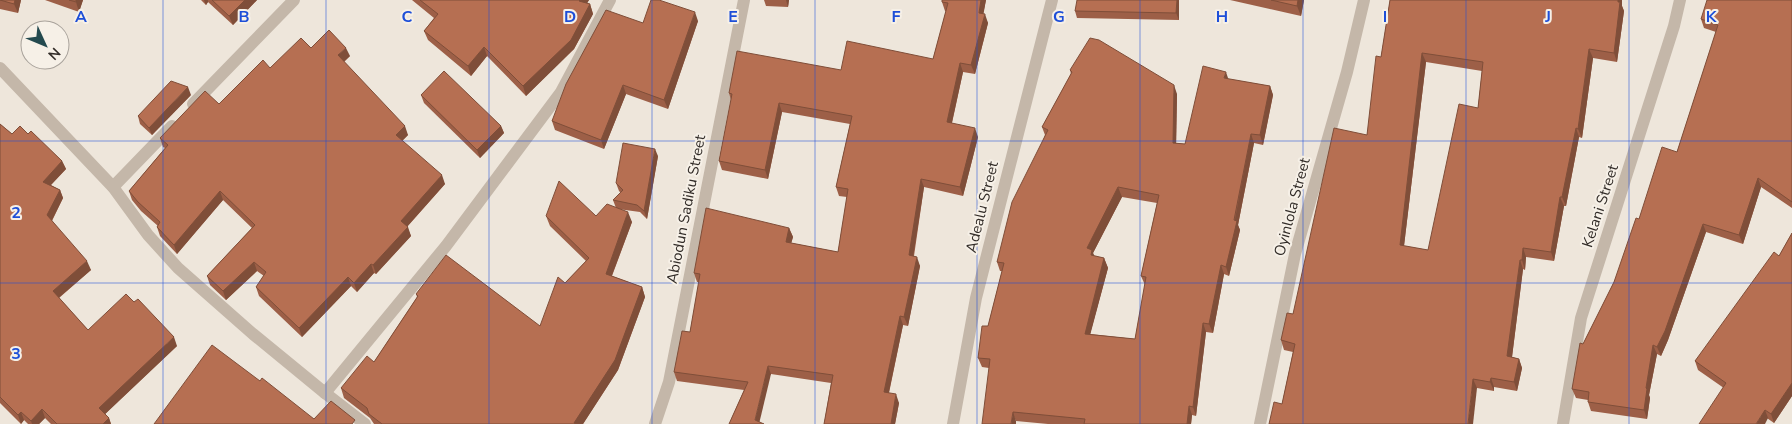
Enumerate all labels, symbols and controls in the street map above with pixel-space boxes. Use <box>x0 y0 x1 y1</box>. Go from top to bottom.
text: A <box>75 6 87 28</box>
text: B <box>238 6 250 28</box>
text: C <box>402 6 413 28</box>
text: D <box>564 6 576 28</box>
text: E <box>728 6 738 28</box>
text: F <box>892 6 901 28</box>
text: G <box>1053 6 1065 28</box>
text: H <box>1216 6 1228 28</box>
text: I <box>1383 6 1387 28</box>
text: J <box>1544 6 1551 28</box>
text: K <box>1706 6 1718 28</box>
north arrow <box>20 20 70 70</box>
text: N <box>44 43 64 64</box>
street label: Abiodun Sadiku Street <box>662 132 710 285</box>
street label: Oyinlola Street <box>1269 155 1315 258</box>
street label: Adealu Street <box>961 159 1003 255</box>
street label: Kelani Street <box>1577 161 1623 250</box>
text: 2 <box>11 202 21 224</box>
text: 3 <box>11 343 21 365</box>

